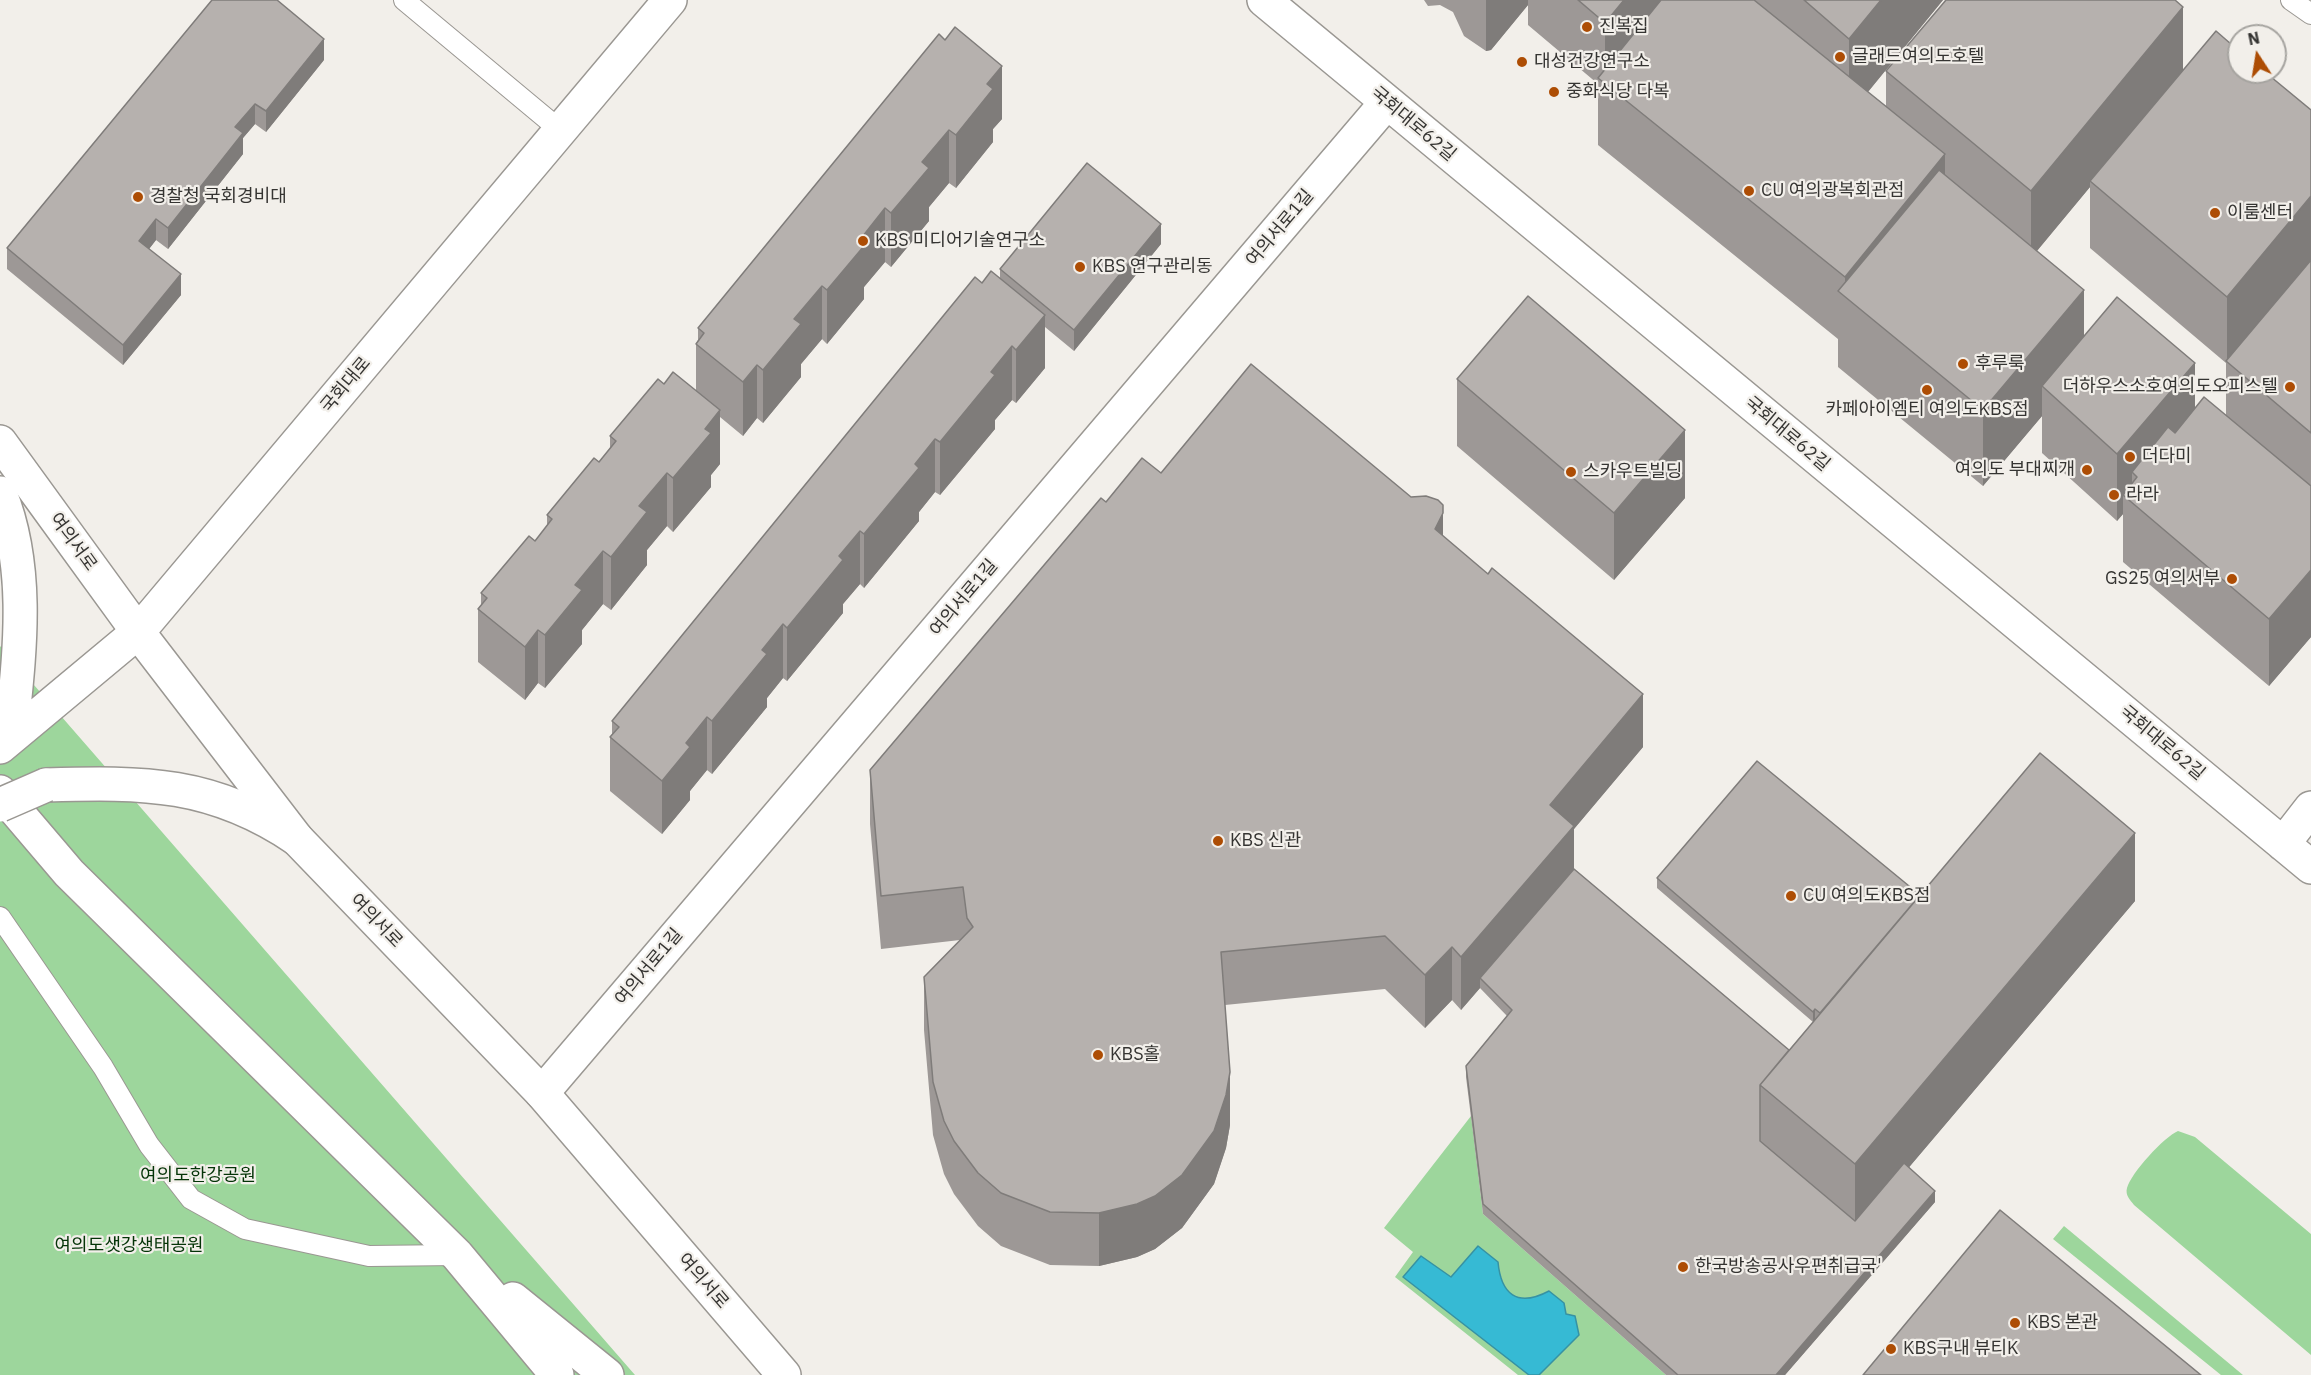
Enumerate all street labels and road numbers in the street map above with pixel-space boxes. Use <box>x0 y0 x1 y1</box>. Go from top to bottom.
street label: 국회대로62길 <box>1366 82 1460 166</box>
street label: 여의서로1길 <box>1242 185 1318 271</box>
street label: 국회대로 <box>316 353 376 417</box>
street label: 국회대로62길 <box>1740 392 1834 476</box>
street label: 여의서로 <box>45 509 101 575</box>
street label: 여의서로1길 <box>926 555 1002 641</box>
street label: 국회대로62길 <box>2115 701 2209 785</box>
street label: 여의서로 <box>345 890 407 952</box>
street label: 여의서로1길 <box>611 924 687 1010</box>
street label: 여의서로 <box>673 1249 733 1313</box>

